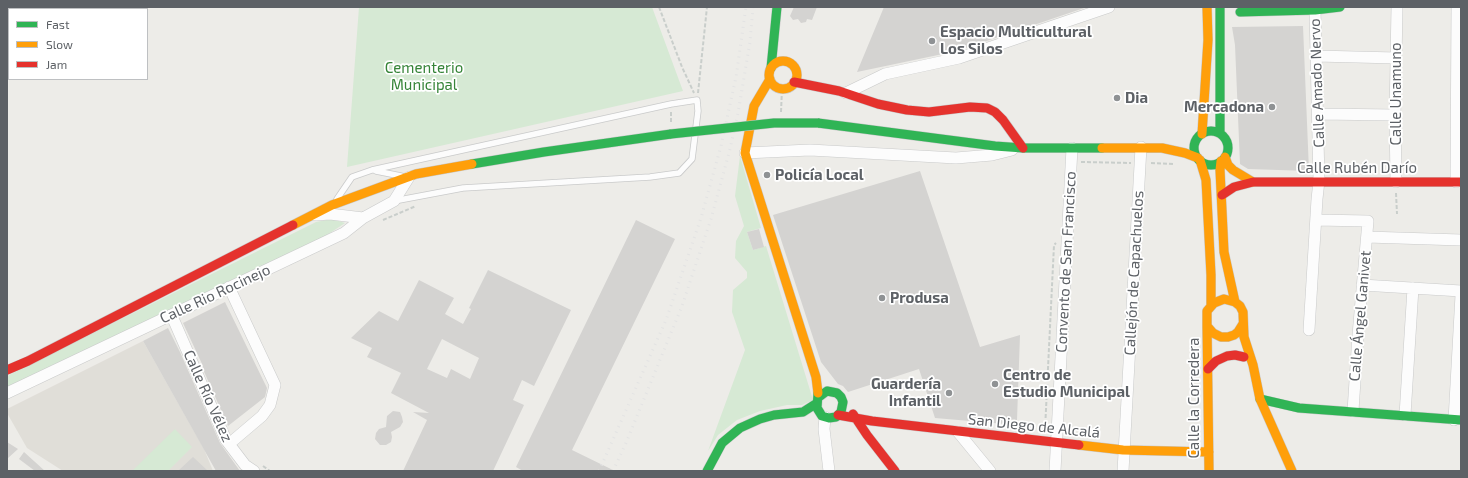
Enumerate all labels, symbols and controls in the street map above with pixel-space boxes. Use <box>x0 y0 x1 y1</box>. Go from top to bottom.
legend <box>8 8 148 80</box>
text: Fast <box>46 17 69 31</box>
street label: Calle Amado Nervo <box>1306 18 1328 148</box>
place label: Espacio Multicultural Los Silos <box>940 23 1092 58</box>
marker: Espacio Multicultural Los Silos <box>927 36 937 46</box>
text: Slow <box>46 37 73 51</box>
street label: Calle Unamuno <box>1387 43 1405 145</box>
text: Jam <box>46 57 67 71</box>
park label: Cementerio Municipal <box>385 59 463 94</box>
place label: Dia <box>1125 89 1148 107</box>
marker: Dia <box>1112 93 1122 103</box>
place label: Mercadona <box>1184 98 1264 116</box>
marker: Mercadona <box>1267 102 1277 112</box>
street label: Calle Rubén Darío <box>1297 159 1417 177</box>
place label: Policía Local <box>775 166 864 184</box>
marker: Policía Local <box>762 170 772 180</box>
street label: Convento de San Francisco <box>1052 171 1080 353</box>
street label: Callejón de Capachuelos <box>1121 190 1147 356</box>
street label: Calle Ángel Ganivet <box>1345 250 1375 382</box>
street label: Calle Rio Rocinejo <box>157 261 273 327</box>
place label: Produsa <box>890 289 949 307</box>
marker: Produsa <box>877 293 887 303</box>
street label: Calle la Corredera <box>1185 338 1203 458</box>
street label: Calle Río Vélez <box>180 347 236 445</box>
place label: Centro de Estudio Municipal <box>1003 366 1130 401</box>
place label: Guardería Infantil <box>871 375 941 410</box>
marker: Centro de Estudio Municipal <box>990 379 1000 389</box>
marker: Guardería Infantil <box>944 388 954 398</box>
street label: San Diego de Alcalá <box>967 410 1101 442</box>

